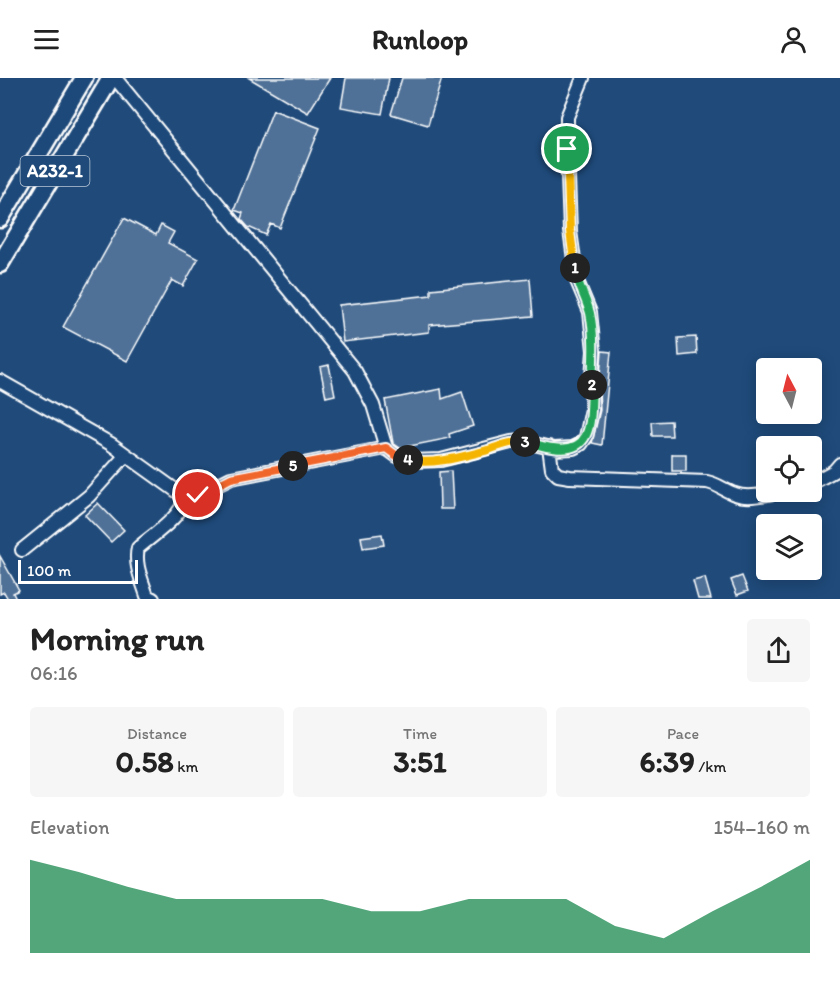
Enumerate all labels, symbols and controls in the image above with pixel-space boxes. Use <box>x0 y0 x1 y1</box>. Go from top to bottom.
icon: menu <box>30 23 63 56</box>
text: Runloop <box>372 23 468 56</box>
icon: person <box>777 23 810 56</box>
pin <box>541 123 592 174</box>
icon: arrive <box>550 132 583 165</box>
road number: A232-1 <box>20 156 90 186</box>
pin: 1 <box>560 253 590 283</box>
text: 1 <box>571 258 579 277</box>
north arrow <box>756 358 822 424</box>
map controls <box>756 358 822 580</box>
pin: 2 <box>577 370 607 400</box>
text: 2 <box>588 375 596 394</box>
pin: 3 <box>510 427 540 457</box>
text: 3 <box>521 432 529 451</box>
button: locate <box>756 436 822 502</box>
pin: 4 <box>393 445 423 475</box>
text: 4 <box>403 450 413 469</box>
pin: 5 <box>278 451 308 481</box>
text: 5 <box>289 456 297 475</box>
pin <box>172 469 223 520</box>
icon: check <box>181 478 214 511</box>
button: layers <box>756 514 822 580</box>
scale bar <box>18 557 138 585</box>
text: 100 m <box>27 561 71 580</box>
text: Morning run <box>30 619 205 658</box>
button: share <box>747 619 810 682</box>
text: 06:16 <box>30 661 78 685</box>
text: Distance <box>127 724 187 743</box>
text: Time <box>403 724 437 743</box>
text: Pace <box>667 724 699 743</box>
text: 0.58 <box>116 743 174 780</box>
text: 3:51 <box>393 743 447 780</box>
text: 6:39 <box>640 743 695 780</box>
text: km <box>174 757 198 776</box>
text: /km <box>695 757 726 776</box>
text: Elevation <box>30 815 109 839</box>
text: 154–160 m <box>714 815 810 839</box>

